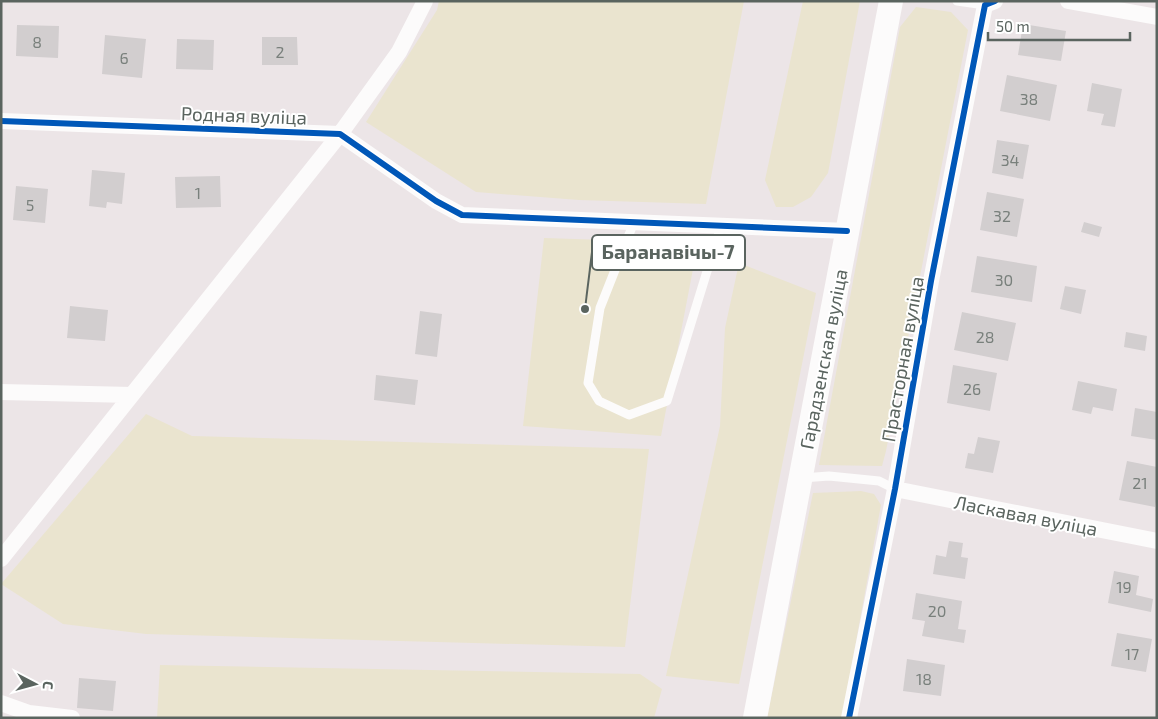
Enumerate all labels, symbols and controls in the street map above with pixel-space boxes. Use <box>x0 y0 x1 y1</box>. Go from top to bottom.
scale bar <box>988 10 1130 42</box>
text: 50 m <box>996 17 1030 35</box>
house number: 8 <box>32 32 42 51</box>
house number: 2 <box>276 42 285 61</box>
house number: 6 <box>119 48 129 67</box>
house number: 38 <box>1020 89 1038 108</box>
street label: Родная вуліца <box>181 101 307 130</box>
house number: 34 <box>1001 150 1020 169</box>
house number: 1 <box>195 183 201 202</box>
house number: 5 <box>26 195 34 214</box>
house number: 32 <box>993 206 1011 225</box>
callout: Баранавічы-7 <box>592 235 745 270</box>
text: Баранавічы-7 <box>601 239 735 263</box>
street label: Гарадзенская вуліца <box>794 267 853 451</box>
house number: 30 <box>995 270 1013 289</box>
street label: Прасторная вуліца <box>876 274 929 444</box>
house number: 28 <box>976 327 994 346</box>
house number: 26 <box>963 379 981 398</box>
house number: 21 <box>1132 473 1148 492</box>
street label: Ласкавая вуліца <box>952 490 1100 541</box>
house number: 19 <box>1116 577 1132 596</box>
house number: 20 <box>928 601 946 620</box>
house number: 17 <box>1125 644 1139 663</box>
north arrow <box>10 659 60 709</box>
house number: 18 <box>916 669 932 688</box>
text: С <box>40 680 57 690</box>

